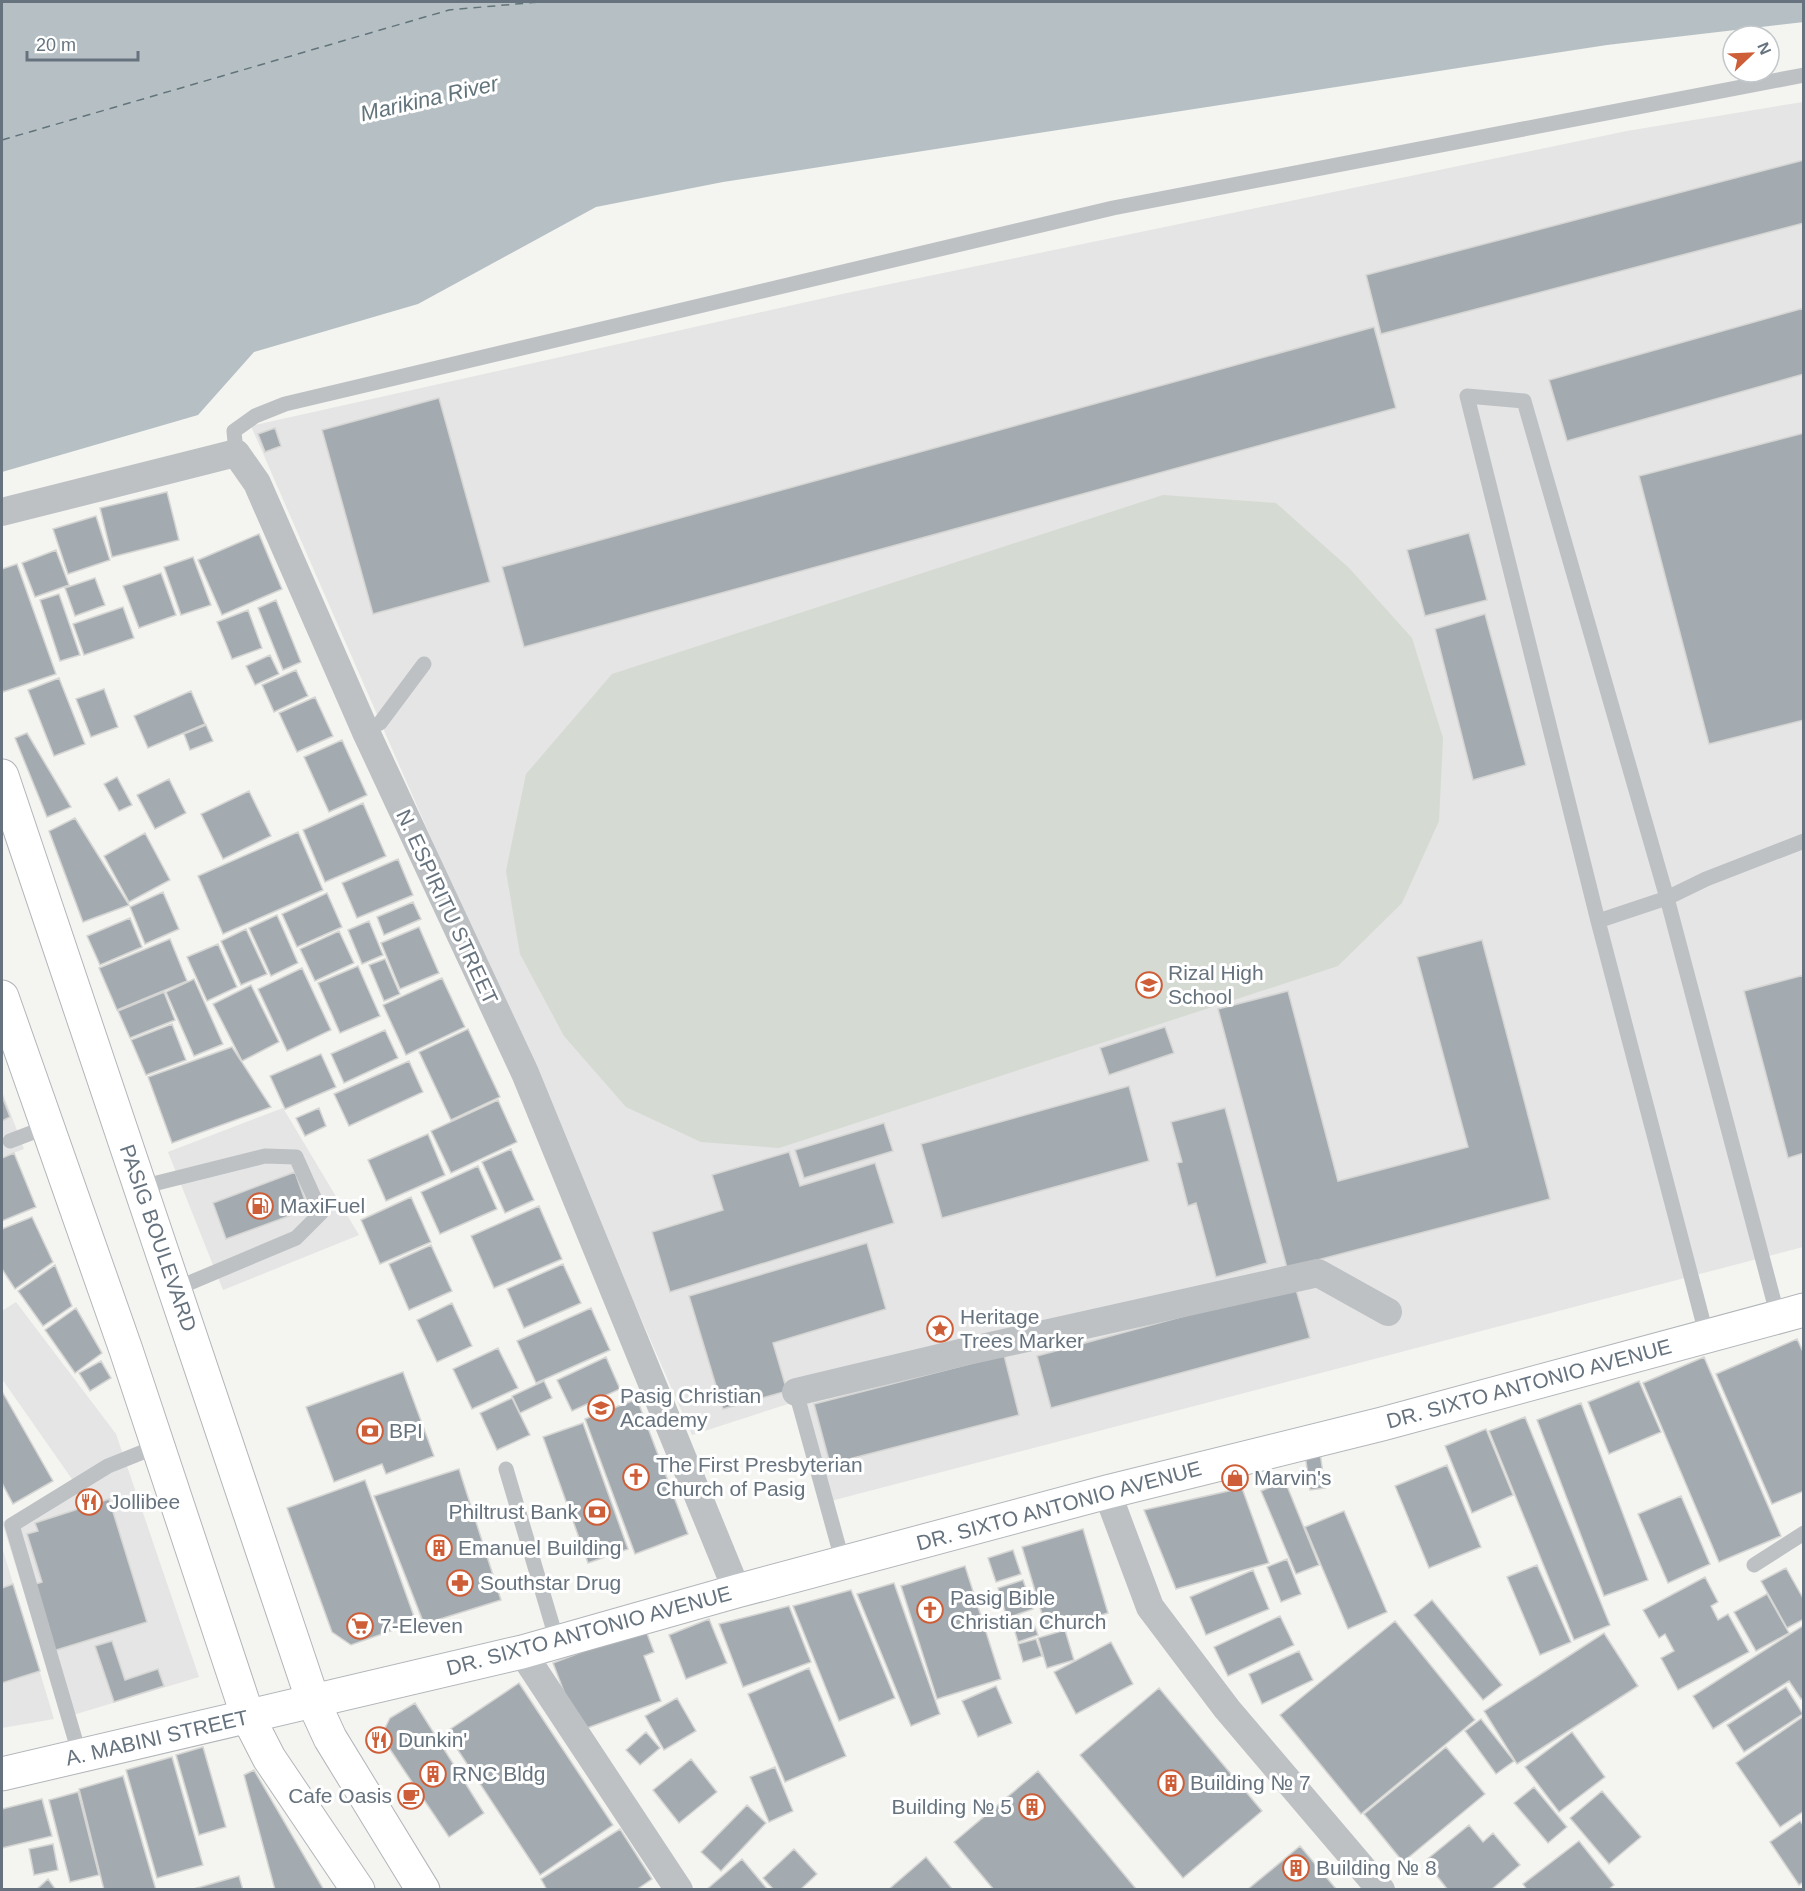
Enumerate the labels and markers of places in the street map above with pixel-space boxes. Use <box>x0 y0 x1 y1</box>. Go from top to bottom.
place label: Rizal High School <box>1168 961 1264 1008</box>
school or university icon: Rizal High School <box>1134 970 1164 1000</box>
fuel station icon: MaxiFuel <box>245 1191 275 1221</box>
place label: MaxiFuel <box>280 1194 365 1217</box>
place label: Heritage Trees Marker <box>960 1305 1084 1352</box>
place icon: Heritage Trees Marker <box>925 1314 955 1344</box>
place label: Pasig Christian Academy <box>620 1384 761 1431</box>
school or university icon: Pasig Christian Academy <box>586 1393 616 1423</box>
bank icon: BPI <box>355 1416 385 1446</box>
place label: BPI <box>389 1419 423 1442</box>
place label: The First Presbyterian Church of Pasig <box>656 1453 863 1500</box>
church icon: The First Presbyterian Church of Pasig <box>621 1462 651 1492</box>
shop icon: Marvin's <box>1220 1463 1250 1493</box>
place label: Marvin's <box>1254 1466 1332 1489</box>
restaurant icon: Jollibee <box>74 1487 104 1517</box>
place label: Jollibee <box>109 1490 180 1513</box>
bank icon: Philtrust Bank <box>582 1497 612 1527</box>
place label: Philtrust Bank <box>448 1500 578 1523</box>
building icon: Emanuel Building <box>424 1533 454 1563</box>
place label: Emanuel Building <box>458 1536 621 1559</box>
pharmacy icon: Southstar Drug <box>445 1568 475 1598</box>
place label: Southstar Drug <box>480 1571 621 1594</box>
place label: Pasig Bible Christian Church <box>950 1586 1106 1633</box>
church icon: Pasig Bible Christian Church <box>915 1595 945 1625</box>
supermarket icon: 7-Eleven <box>345 1611 375 1641</box>
place label: 7-Eleven <box>380 1614 463 1637</box>
restaurant icon: Dunkin' <box>364 1725 394 1755</box>
place label: Dunkin' <box>398 1728 467 1751</box>
building icon: RNC Bldg <box>418 1759 448 1789</box>
place label: RNC Bldg <box>452 1762 545 1785</box>
building icon: Building № 7 <box>1156 1768 1186 1798</box>
place label: Building № 7 <box>1190 1771 1311 1794</box>
cafe icon: Cafe Oasis <box>396 1781 426 1811</box>
place label: Cafe Oasis <box>288 1784 392 1807</box>
building icon: Building № 5 <box>1017 1792 1047 1822</box>
place label: Building № 5 <box>891 1795 1012 1818</box>
building icon: Building № 8 <box>1281 1853 1311 1883</box>
place label: Building № 8 <box>1316 1856 1437 1879</box>

